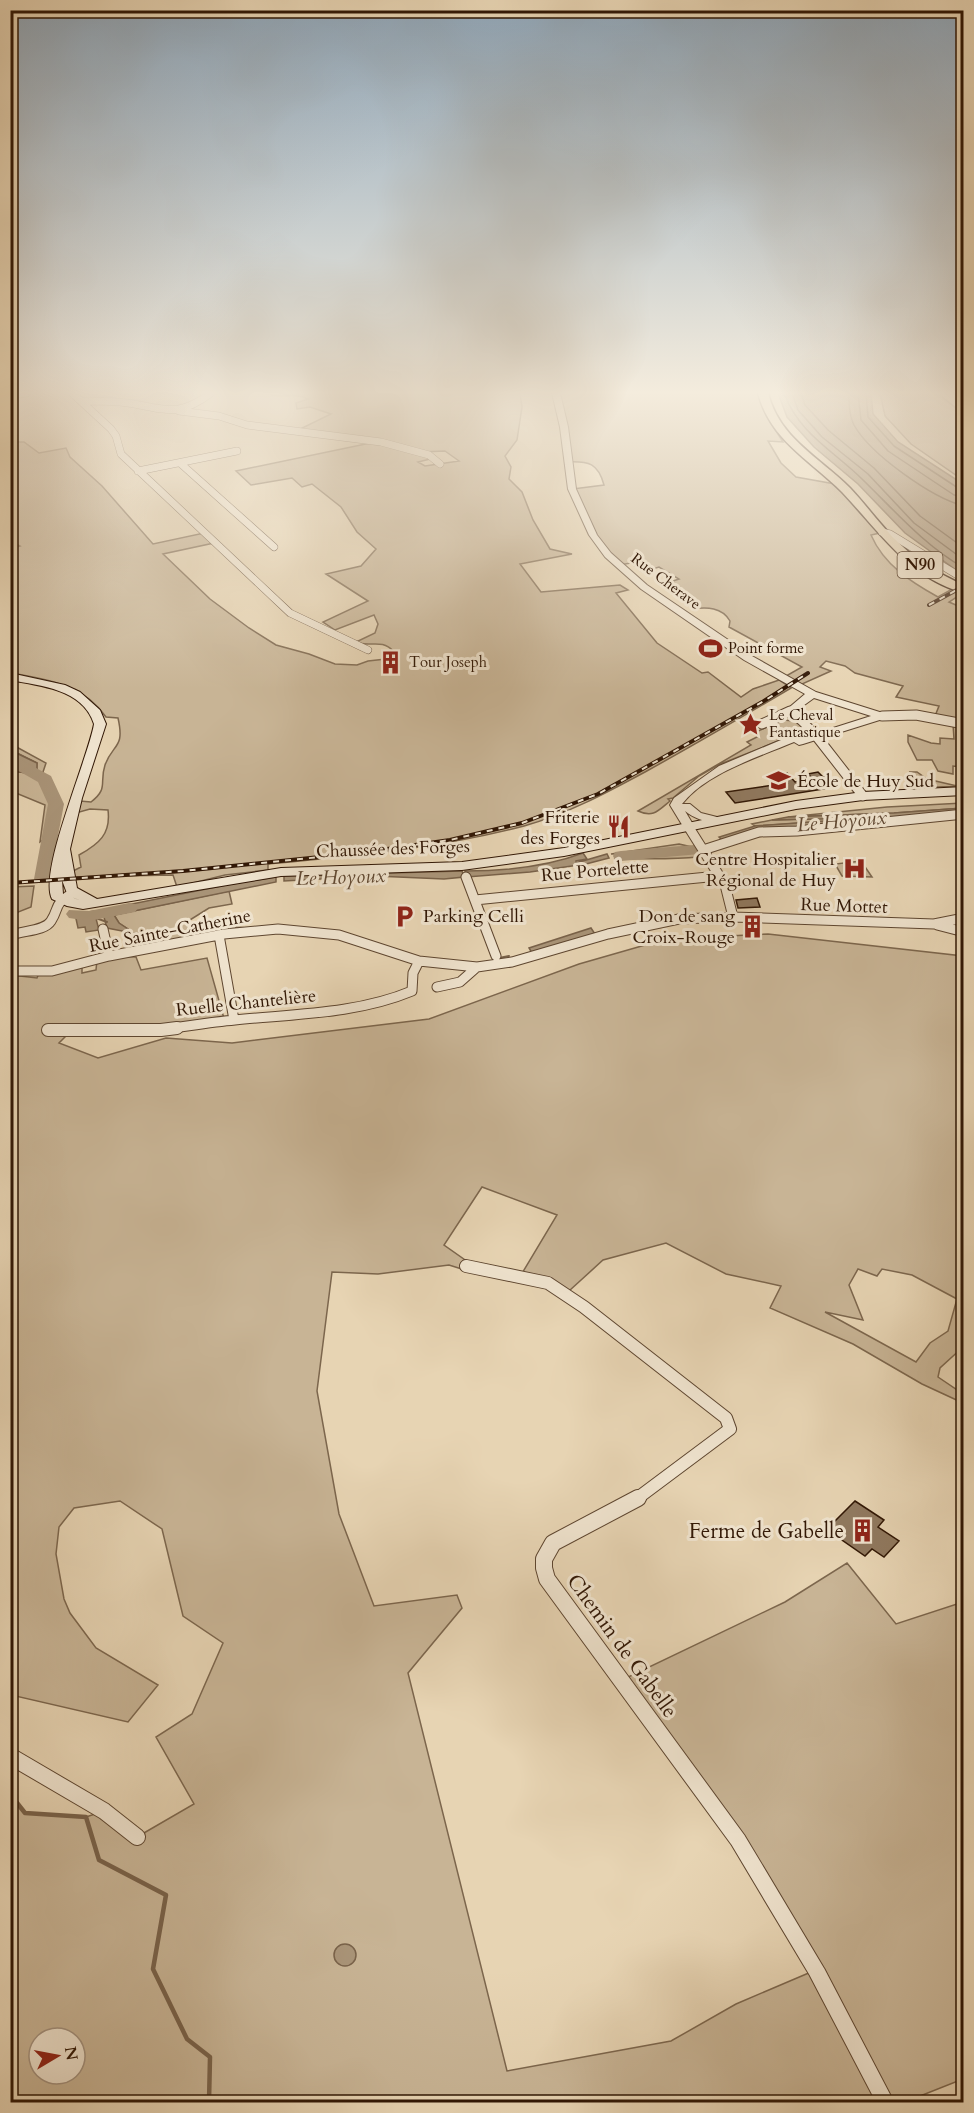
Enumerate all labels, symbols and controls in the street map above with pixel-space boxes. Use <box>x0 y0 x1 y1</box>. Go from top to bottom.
street label: Rue Cherave <box>627 548 705 614</box>
road number: N90 <box>898 552 942 578</box>
sports icon: Point forme <box>697 635 723 661</box>
place label: Point forme <box>728 638 804 658</box>
building icon: Tour Joseph <box>378 649 404 675</box>
place label: Tour Joseph <box>409 652 488 672</box>
place label: Le Cheval Fantastique <box>769 705 841 742</box>
place icon: Le Cheval Fantastique <box>738 711 764 737</box>
school or university icon: École de Huy Sud <box>766 768 792 794</box>
place label: École de Huy Sud <box>797 769 934 794</box>
water label: Le Hoyoux <box>796 804 888 838</box>
place label: Friterie des Forges <box>521 805 600 851</box>
restaurant icon: Friterie des Forges <box>605 814 631 840</box>
street label: Chaussée des Forges <box>316 834 470 864</box>
place label: Centre Hospitalier Régional de Huy <box>695 847 836 893</box>
street label: Rue Portelette <box>540 854 650 888</box>
hospital icon: Centre Hospitalier Régional de Huy <box>841 856 867 882</box>
water label: Le Hoyoux <box>295 862 387 892</box>
street label: Rue Mottet <box>800 892 888 920</box>
street label: Rue Sainte-Catherine <box>87 903 253 959</box>
parking icon: Parking Celli <box>392 903 418 929</box>
place label: Parking Celli <box>423 904 524 929</box>
place label: Don de sang Croix-Rouge <box>633 904 736 950</box>
building icon: Don de sang Croix-Rouge <box>740 913 766 939</box>
street label: Ruelle Chantelière <box>175 983 317 1023</box>
place label: Ferme de Gabelle <box>689 1517 844 1546</box>
building icon: Ferme de Gabelle <box>849 1518 875 1544</box>
street label: Chemin de Gabelle <box>560 1568 684 1724</box>
north arrow <box>27 2026 87 2086</box>
text: N <box>59 2045 83 2062</box>

